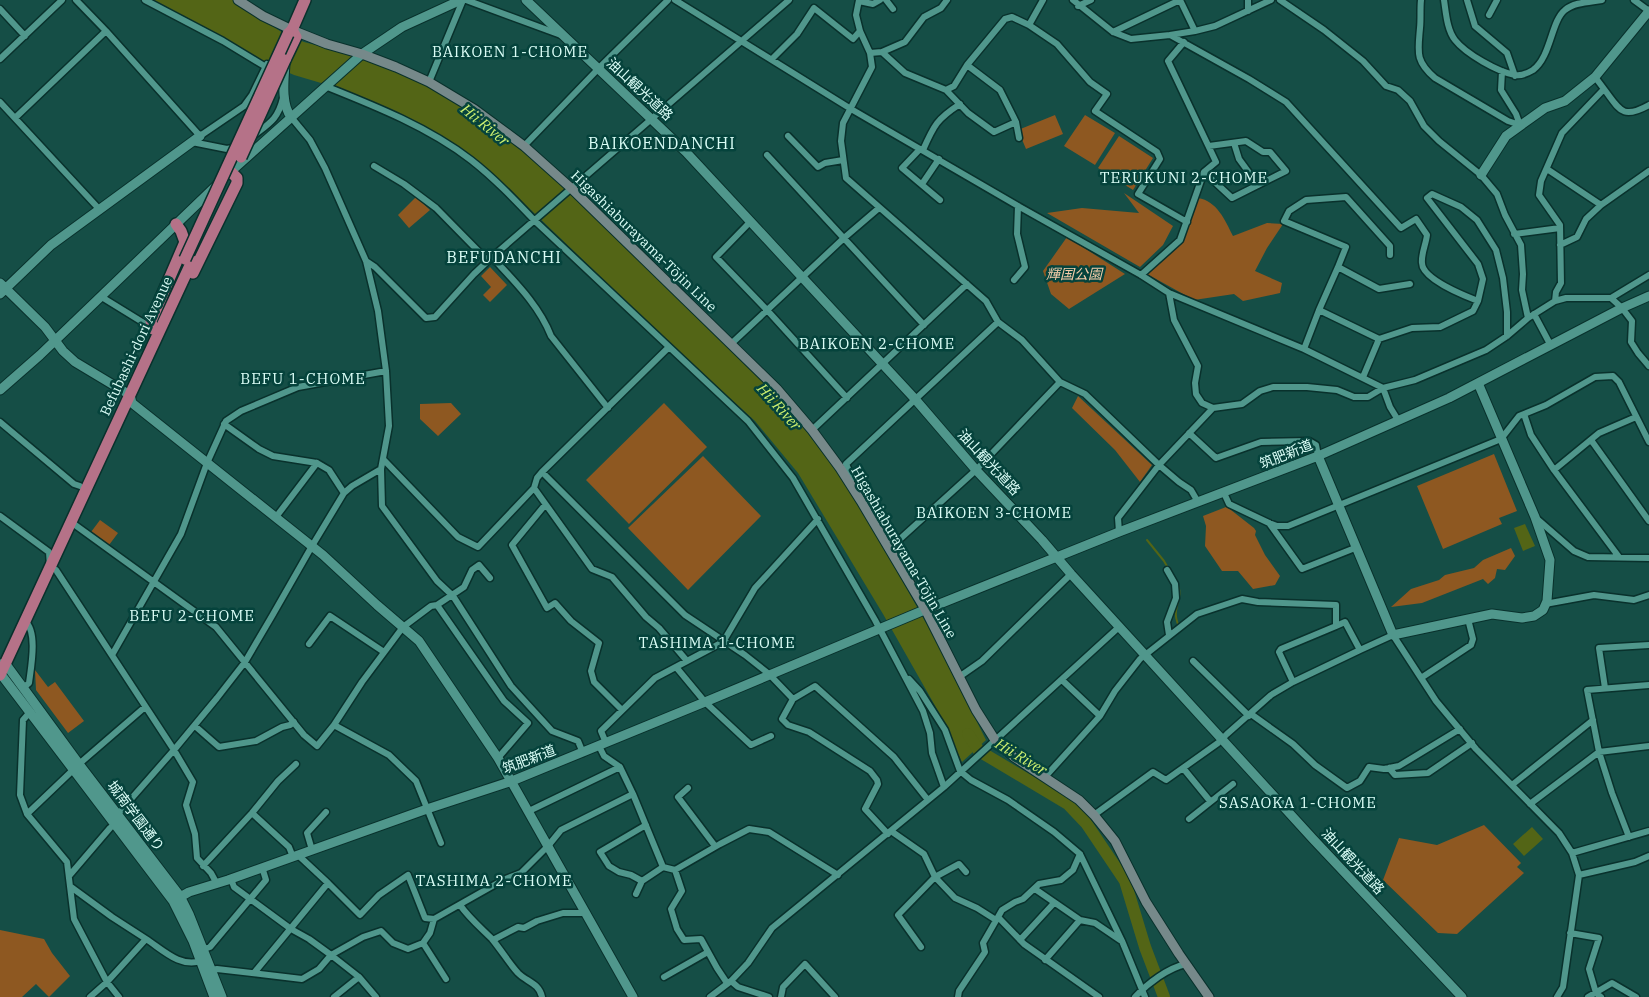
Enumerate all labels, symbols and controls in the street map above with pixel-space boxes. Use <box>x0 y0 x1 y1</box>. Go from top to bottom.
district label: BAIKOEN 1-CHOME <box>432 42 588 61</box>
street label: 油山観光道路 <box>603 54 677 124</box>
water label: Hii River <box>456 99 514 150</box>
district label: BAIKOENDANCHI <box>588 133 736 153</box>
street label: Higashiaburayama-Tōjin Line <box>567 166 721 316</box>
district label: TERUKUNI 2-CHOME <box>1100 168 1268 187</box>
district label: BEFUDANCHI <box>446 247 562 267</box>
park label: 輝国公園 <box>1046 265 1104 283</box>
street label: Befubashi-dori Avenue <box>96 273 176 419</box>
district label: BAIKOEN 2-CHOME <box>799 334 955 353</box>
district label: BEFU 1-CHOME <box>240 369 366 388</box>
water label: Hii River <box>753 378 806 434</box>
street label: 油山観光道路 <box>954 425 1024 499</box>
street label: 筑肥新道 <box>1257 435 1315 473</box>
street label: Higashiaburayama-Tōjin Line <box>847 463 961 641</box>
district label: BAIKOEN 3-CHOME <box>916 503 1072 522</box>
district label: BEFU 2-CHOME <box>129 606 255 625</box>
district label: TASHIMA 1-CHOME <box>638 633 796 652</box>
water label: Hii River <box>991 733 1051 780</box>
street label: 筑肥新道 <box>500 741 558 777</box>
street label: 城南学園通り <box>104 777 168 855</box>
district label: SASAOKA 1-CHOME <box>1219 793 1377 812</box>
street label: 油山観光道路 <box>1318 824 1388 898</box>
district label: TASHIMA 2-CHOME <box>415 871 573 890</box>

